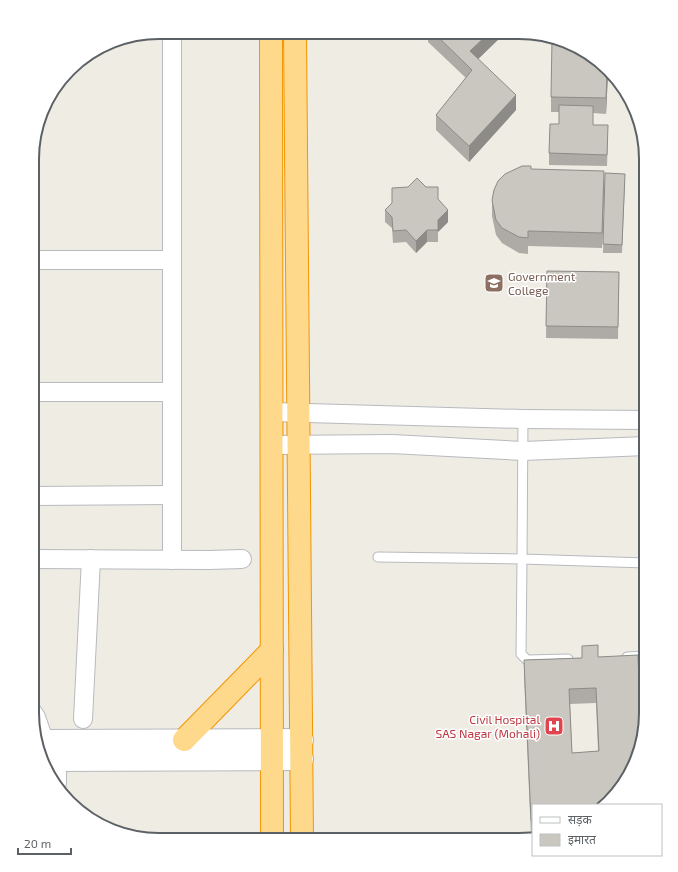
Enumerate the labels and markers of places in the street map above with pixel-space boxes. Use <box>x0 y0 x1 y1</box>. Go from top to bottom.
place label: Government College <box>508 269 576 297</box>
school or university icon: Government College <box>483 272 505 294</box>
place label: Civil Hospital SAS Nagar (Mohali) <box>435 712 540 740</box>
hospital icon: Civil Hospital SAS Nagar (Mohali) <box>543 715 565 737</box>

